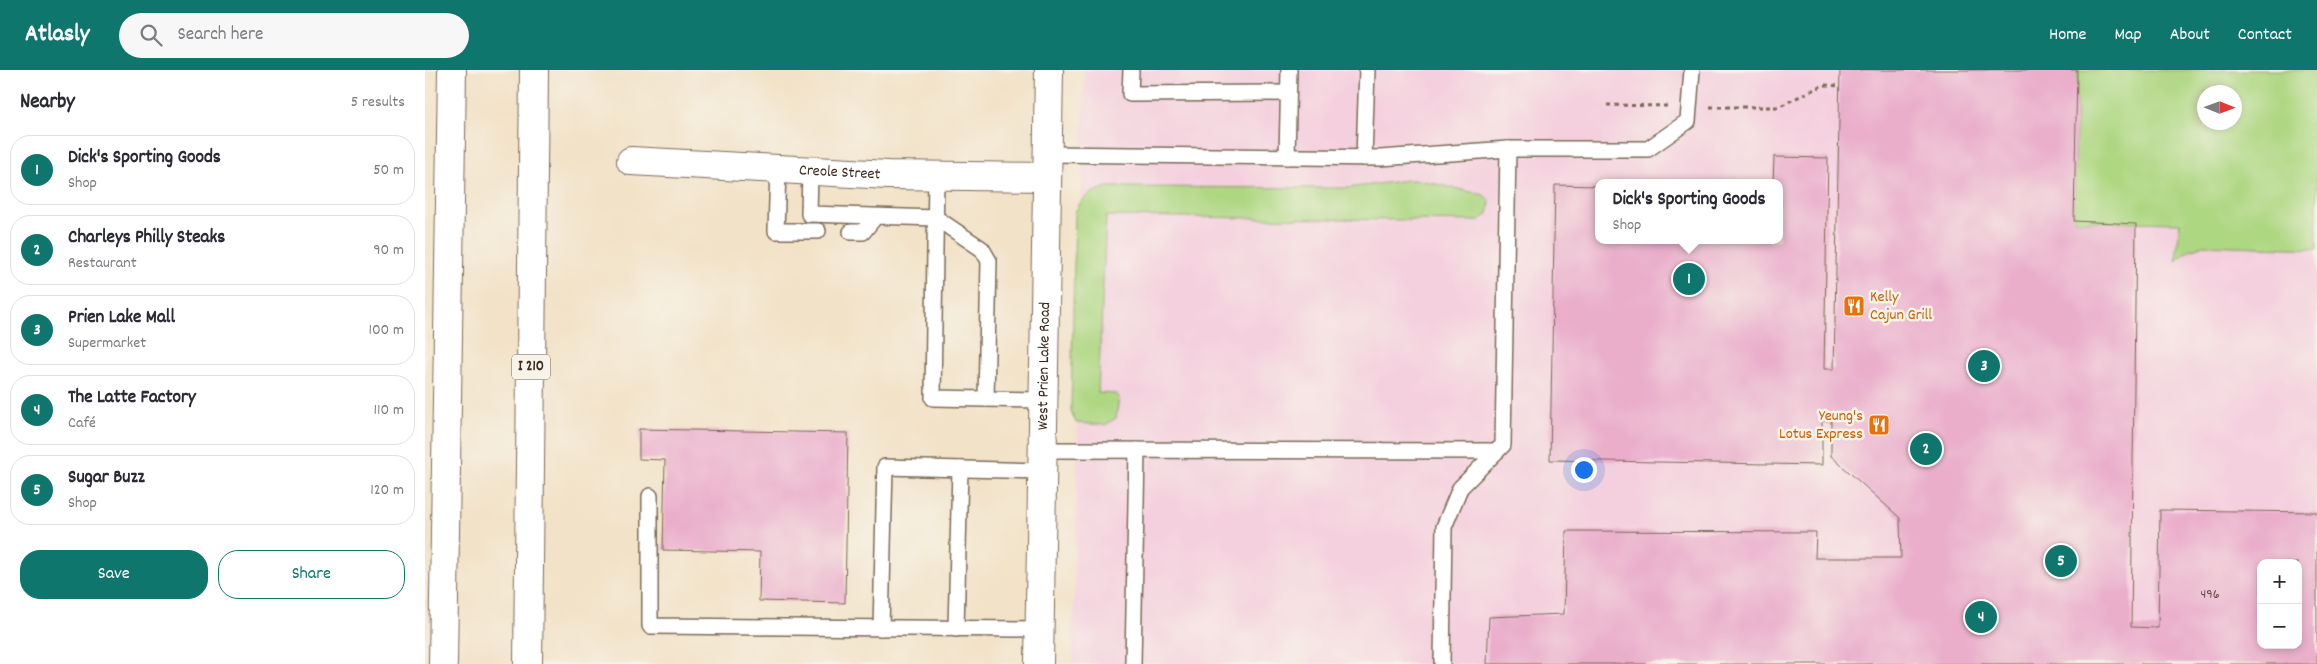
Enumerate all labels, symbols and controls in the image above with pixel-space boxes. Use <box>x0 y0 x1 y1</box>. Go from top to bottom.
search box <box>119 13 469 58</box>
text: Atlasly <box>25 18 89 52</box>
icon: search <box>137 21 165 49</box>
text: Search here <box>177 22 263 49</box>
text: Home <box>2049 23 2086 48</box>
text: Map <box>2114 23 2142 48</box>
text: About <box>2170 23 2210 48</box>
text: Contact <box>2238 23 2292 48</box>
north arrow <box>2197 85 2242 130</box>
text: Nearby <box>20 88 75 118</box>
text: 5 results <box>351 91 405 114</box>
text: Dick's Sporting Goods <box>68 145 221 172</box>
text: 1 <box>35 159 39 182</box>
text: 50 m <box>373 159 404 182</box>
street label: Creole Street <box>798 159 881 186</box>
text: Shop <box>68 172 97 195</box>
popup <box>1595 179 1783 244</box>
text: Dick's Sporting Goods <box>1613 187 1765 214</box>
text: Shop <box>1613 214 1641 237</box>
text: Charleys Philly Steaks <box>68 225 225 252</box>
text: 2 <box>34 239 41 262</box>
text: 90 m <box>373 239 404 262</box>
text: Restaurant <box>68 252 137 275</box>
pin: 1 <box>1673 260 1705 298</box>
place label: Kelly Cajun Grill <box>1870 286 1932 327</box>
restaurant icon: Kelly Cajun Grill <box>1842 294 1866 318</box>
street label: West Prien Lake Road <box>1031 302 1057 430</box>
text: Prien Lake Mall <box>68 305 175 332</box>
text: 3 <box>33 319 41 342</box>
text: 100 m <box>368 319 404 342</box>
text: Supermarket <box>68 332 146 355</box>
pin: 3 <box>1968 347 2000 385</box>
road number: I 210 <box>512 354 550 380</box>
text: The Latte Factory <box>68 385 196 412</box>
text: 4 <box>34 399 40 422</box>
text: 110 m <box>374 399 404 422</box>
place label: Yeung's Lotus Express <box>1779 405 1863 446</box>
text: Café <box>68 412 96 435</box>
restaurant icon: Yeung's Lotus Express <box>1867 413 1891 437</box>
pin: 2 <box>1910 430 1942 468</box>
your location <box>1571 457 1597 483</box>
text: Sugar Buzz <box>68 465 145 492</box>
text: 5 <box>33 479 41 502</box>
text: 120 m <box>370 479 404 502</box>
text: Shop <box>68 492 97 515</box>
pin: 5 <box>2045 542 2077 580</box>
button: Save <box>20 550 208 599</box>
button: Share <box>218 550 405 599</box>
map controls <box>2257 559 2302 649</box>
button: + <box>2257 559 2302 604</box>
house number: 496 <box>2200 585 2220 605</box>
pin: 4 <box>1965 598 1997 636</box>
button: − <box>2257 604 2302 649</box>

